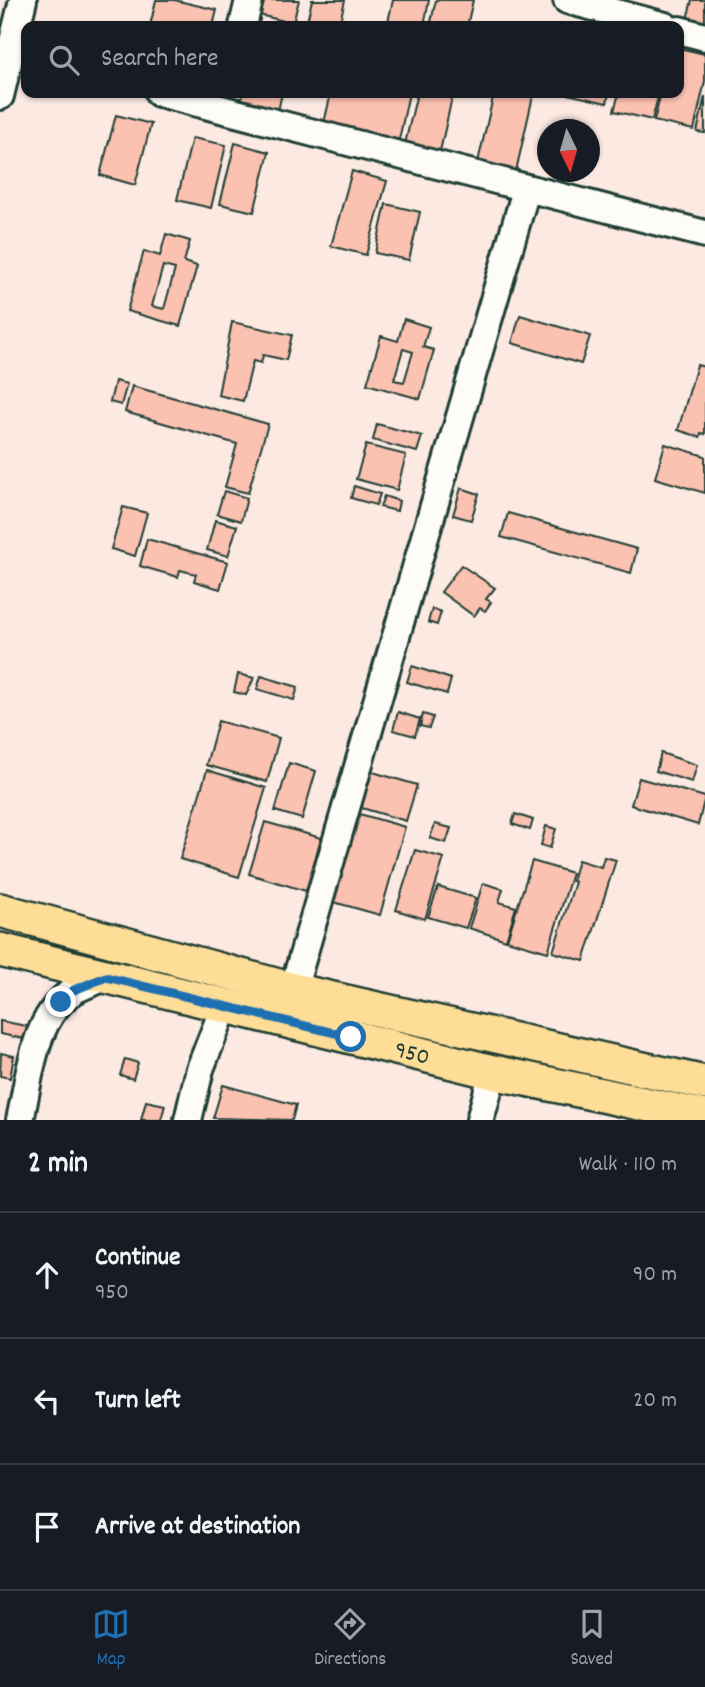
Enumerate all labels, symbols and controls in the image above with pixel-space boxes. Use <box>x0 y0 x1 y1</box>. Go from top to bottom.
search box <box>21 21 684 98</box>
icon: search <box>45 41 83 79</box>
text: Search here <box>101 41 219 78</box>
north arrow <box>537 119 600 182</box>
route end <box>45 986 76 1017</box>
route start <box>335 1021 366 1052</box>
street label: 950 <box>391 1034 433 1076</box>
text: 2 min <box>28 1144 88 1187</box>
text: Walk · 110 m <box>579 1149 677 1182</box>
text: Continue <box>95 1240 180 1277</box>
icon: ahead <box>28 1256 66 1294</box>
text: 90 m <box>633 1259 677 1292</box>
text: 950 <box>95 1277 129 1310</box>
icon: left <box>28 1382 66 1420</box>
text: Turn left <box>95 1383 181 1420</box>
text: 20 m <box>633 1385 677 1418</box>
icon: arrive <box>28 1508 66 1546</box>
text: Arrive at destination <box>95 1509 300 1546</box>
tab: Map <box>92 1605 130 1674</box>
tab: Directions <box>314 1605 386 1674</box>
tab: Saved <box>570 1605 613 1674</box>

